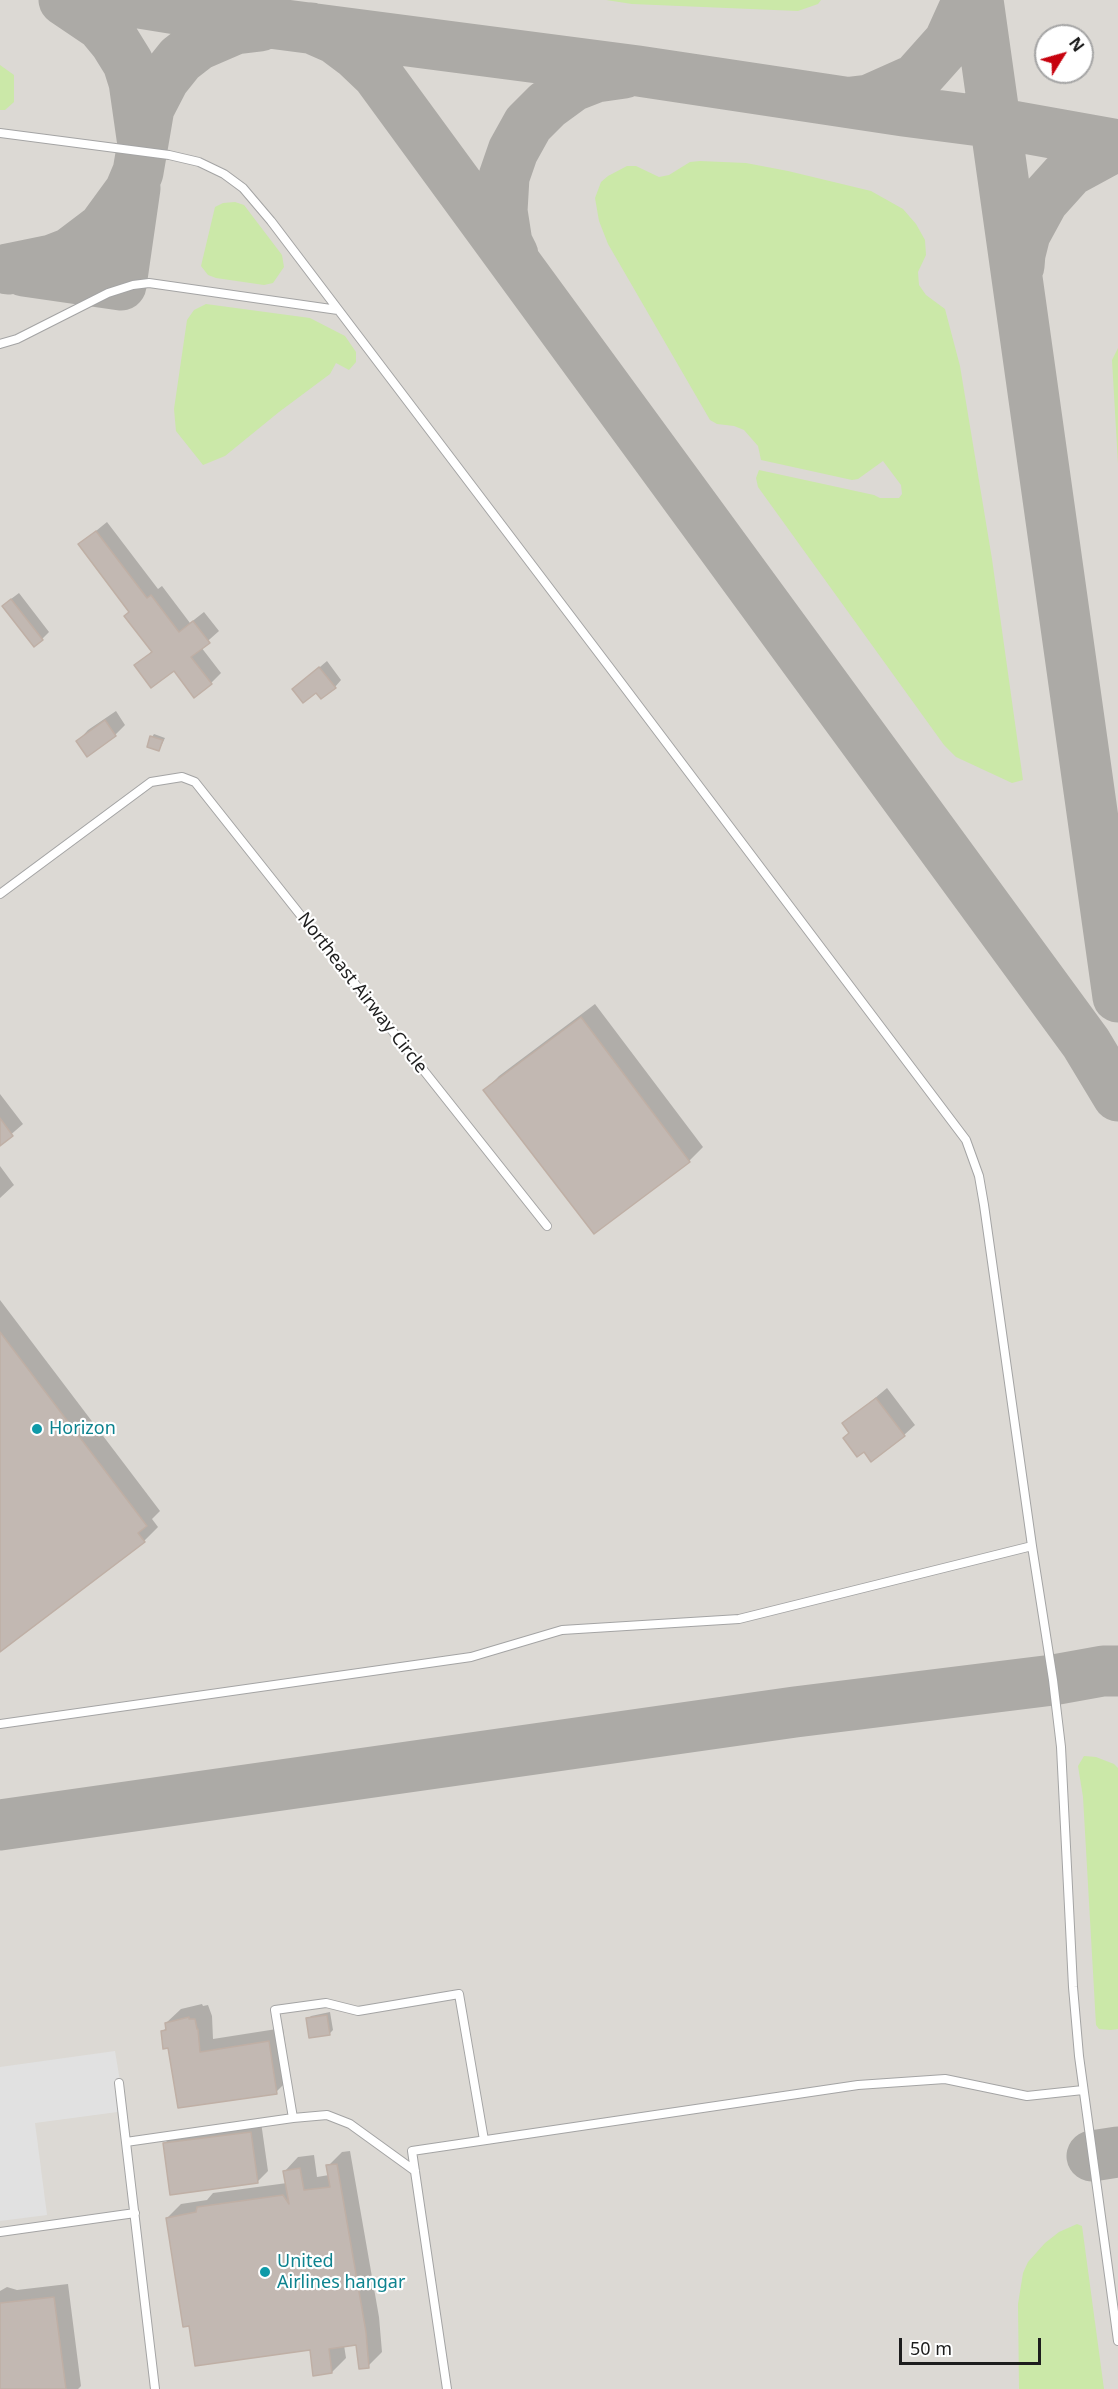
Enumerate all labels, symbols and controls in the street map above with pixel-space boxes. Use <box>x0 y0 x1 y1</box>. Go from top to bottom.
north arrow <box>1034 24 1094 84</box>
text: N <box>1064 33 1089 56</box>
street label: Northeast Airway Circle <box>293 908 431 1078</box>
place label: Horizon <box>49 1418 116 1440</box>
marker: Horizon <box>30 1422 44 1436</box>
place label: United Airlines hangar <box>277 2251 405 2294</box>
marker: United Airlines hangar <box>258 2265 272 2279</box>
scale bar <box>902 2326 1044 2364</box>
text: 50 m <box>910 2336 952 2360</box>

